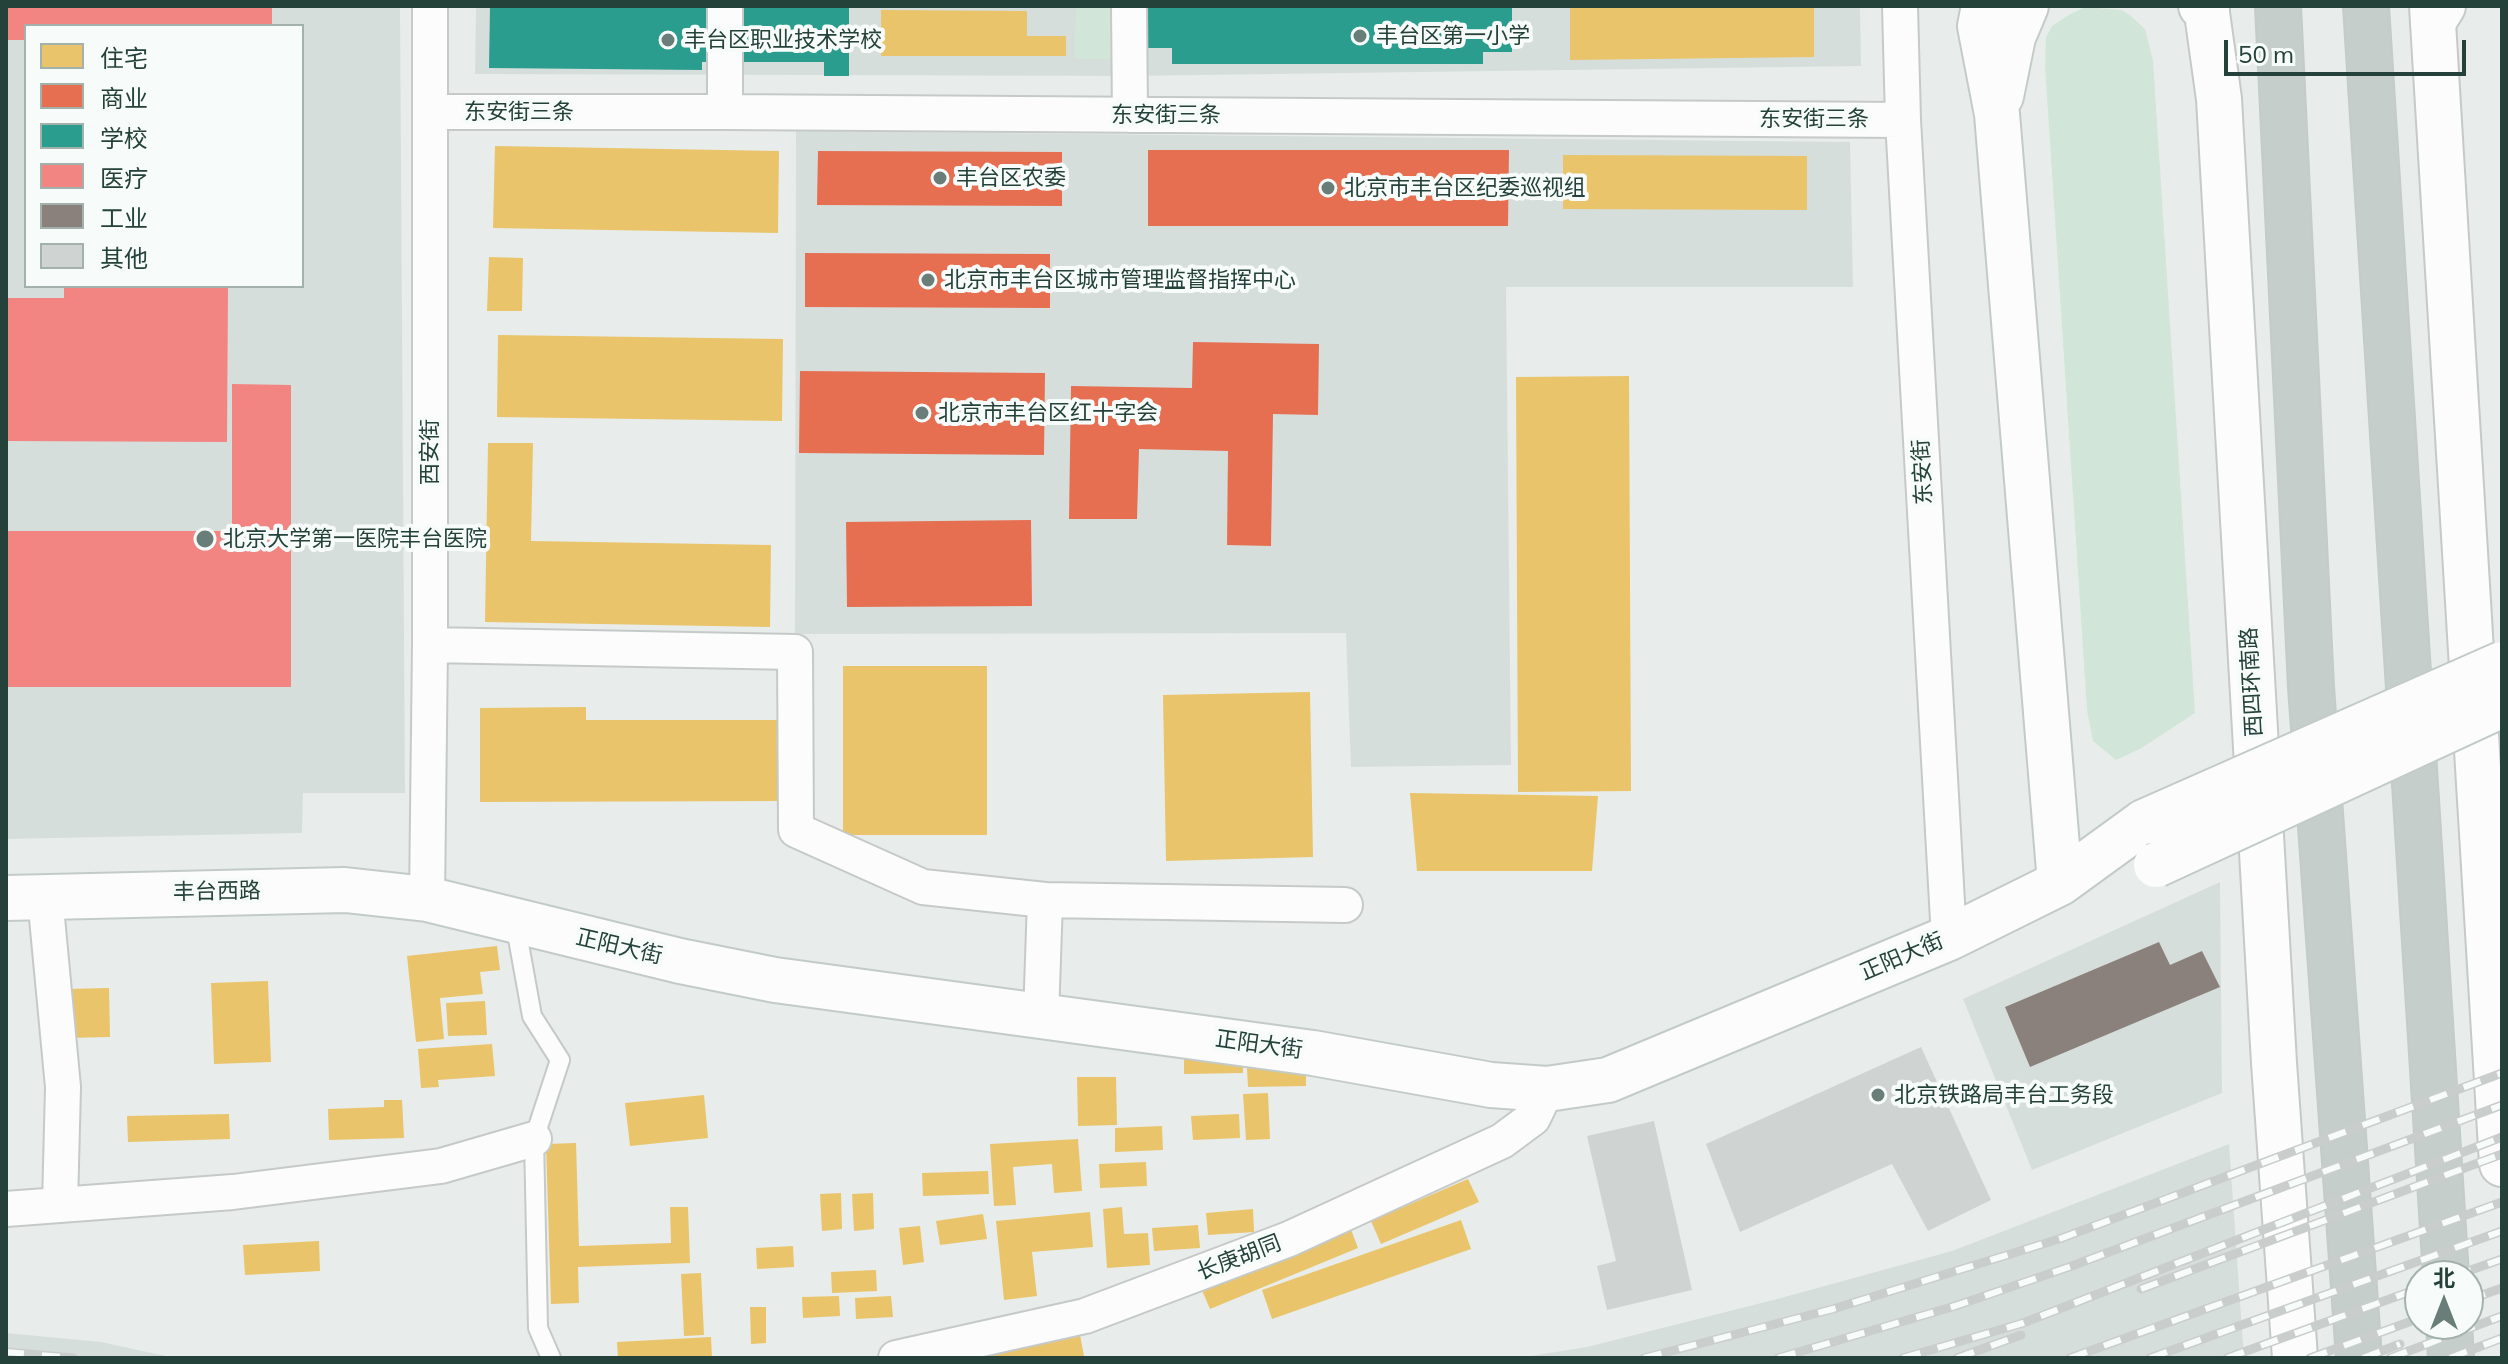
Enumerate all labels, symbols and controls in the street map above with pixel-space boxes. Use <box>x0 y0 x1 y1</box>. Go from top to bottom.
place label: 丰台区第一小学 <box>1376 23 1530 49</box>
legend <box>24 24 304 288</box>
scale bar <box>2228 24 2470 74</box>
place label: 丰台区职业技术学校 <box>684 27 882 53</box>
marker: 丰台区第一小学 <box>1351 27 1369 45</box>
marker: 丰台区职业技术学校 <box>659 31 677 49</box>
text: 50 m <box>2238 39 2294 69</box>
text: 住宅 <box>100 43 148 73</box>
text: 商业 <box>100 83 148 113</box>
street label: 东安街三条 <box>464 99 574 125</box>
street label: 东安街三条 <box>1111 102 1221 128</box>
street label: 东安街三条 <box>1759 106 1869 132</box>
text: 学校 <box>100 123 148 153</box>
text: 医疗 <box>100 163 148 193</box>
place label: 丰台区农委 <box>956 165 1066 191</box>
marker: 丰台区农委 <box>931 169 949 187</box>
place label: 北京市丰台区纪委巡视组 <box>1344 175 1586 201</box>
marker: 北京市丰台区纪委巡视组 <box>1319 179 1337 197</box>
text: 工业 <box>100 203 148 233</box>
text: 其他 <box>100 243 148 273</box>
place label: 北京市丰台区城市管理监督指挥中心 <box>944 267 1296 293</box>
marker: 北京市丰台区城市管理监督指挥中心 <box>919 271 937 289</box>
place label: 北京市丰台区红十字会 <box>938 400 1158 426</box>
marker: 北京市丰台区红十字会 <box>913 404 931 422</box>
street label: 西安街 <box>417 419 443 485</box>
street label: 东安街 <box>1908 438 1938 506</box>
place label: 北京大学第一医院丰台医院 <box>223 526 487 552</box>
marker: 北京大学第一医院丰台医院 <box>194 528 216 550</box>
street label: 西四环南路 <box>2236 626 2268 738</box>
street label: 丰台西路 <box>173 878 261 906</box>
street label: 正阳大街 <box>573 924 665 970</box>
street label: 正阳大街 <box>1856 928 1948 986</box>
street label: 正阳大街 <box>1214 1026 1304 1064</box>
place label: 北京铁路局丰台工务段 <box>1894 1082 2114 1108</box>
marker: 北京铁路局丰台工务段 <box>1869 1086 1887 1104</box>
street label: 长庚胡同 <box>1193 1230 1285 1286</box>
north arrow <box>2404 1260 2484 1340</box>
text: 北 <box>2433 1264 2455 1292</box>

